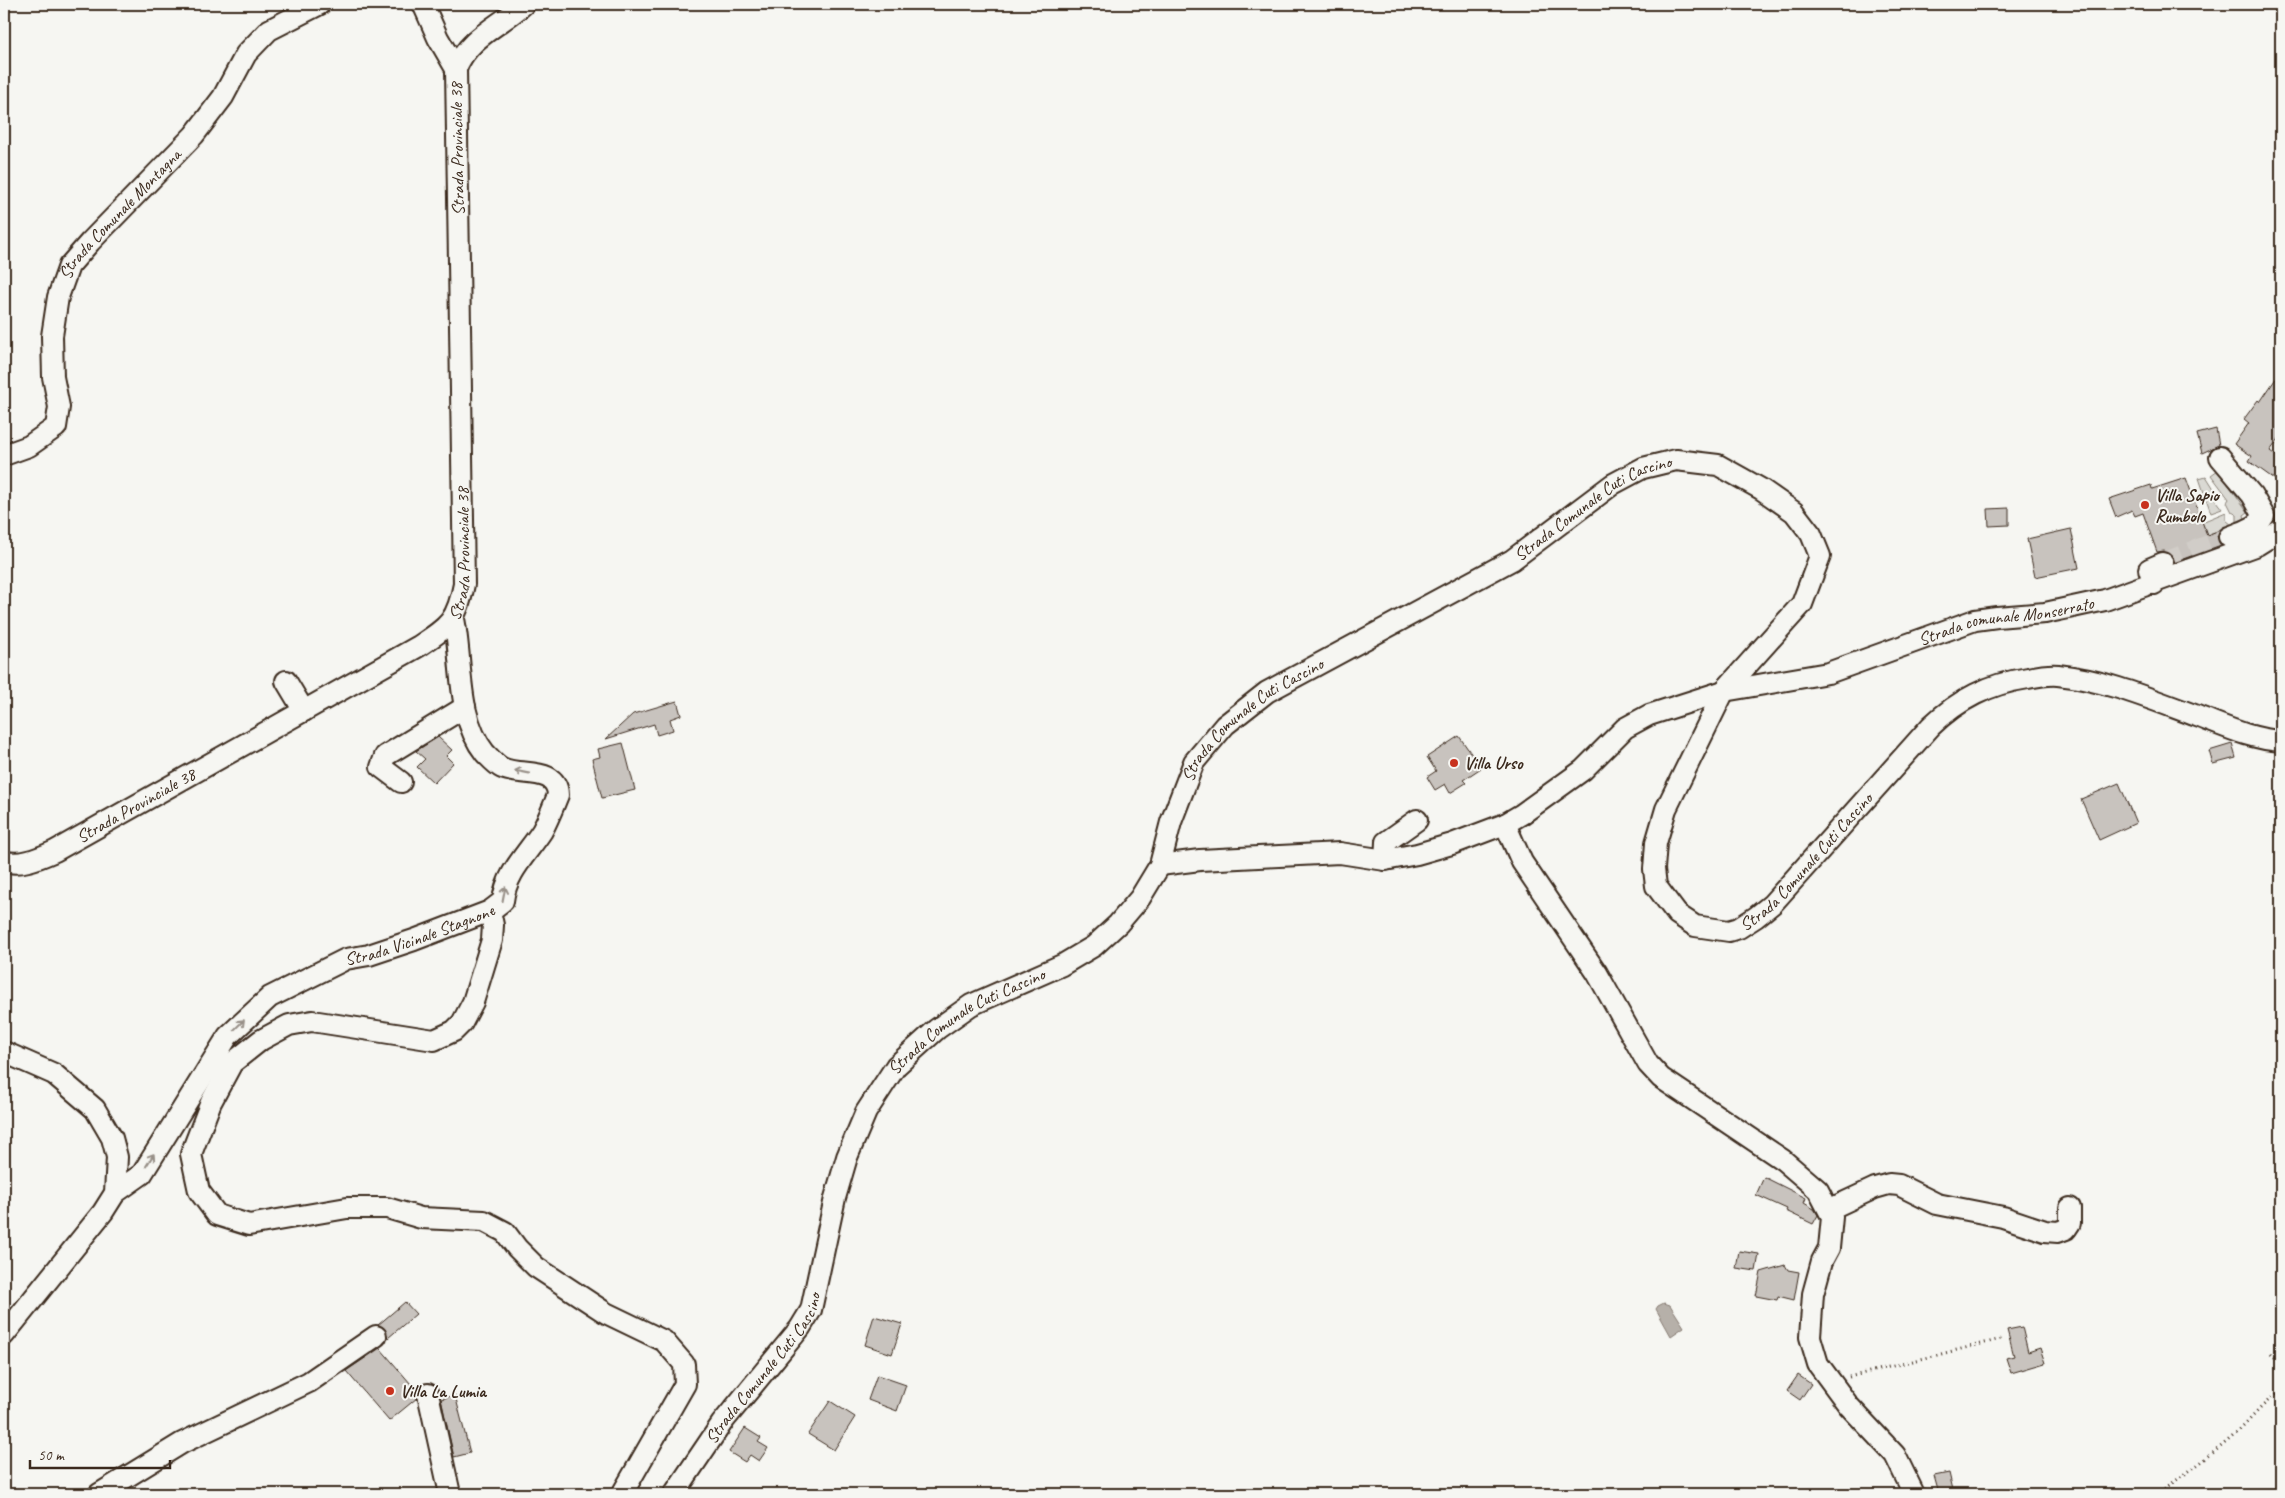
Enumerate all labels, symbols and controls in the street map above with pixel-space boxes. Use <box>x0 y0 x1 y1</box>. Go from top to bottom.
street label: Strada Provinciale 38 <box>445 80 469 216</box>
street label: Strada Comunale Montagna <box>54 143 187 282</box>
street label: Strada Comunale Cuti Cascino <box>1509 450 1675 566</box>
place label: Villa Sapio Rumbolo <box>2155 484 2220 527</box>
street label: Strada Provinciale 38 <box>443 485 475 624</box>
marker: Villa Sapio Rumbolo <box>2139 499 2151 511</box>
street label: Strada comunale Monserrato <box>1915 591 2097 651</box>
street label: Strada Comunale Cuti Cascino <box>1177 652 1328 785</box>
place label: Villa Urso <box>1464 752 1524 774</box>
marker: Villa Urso <box>1448 757 1460 769</box>
street label: Strada Provinciale 38 <box>72 762 201 848</box>
one-way arrow <box>514 767 530 776</box>
street label: Strada Comunale Cuti Cascino <box>1735 787 1878 936</box>
one-way arrow <box>500 886 509 902</box>
street label: Strada Vicinale Stagnone <box>343 900 500 970</box>
street label: Strada Comunale Cuti Cascino <box>883 962 1050 1078</box>
one-way arrow <box>233 1019 246 1031</box>
one-way arrow <box>146 1154 156 1168</box>
street label: Strada Comunale Cuti Cascino <box>700 1289 826 1448</box>
place label: Villa La Lumia <box>400 1380 487 1402</box>
marker: Villa La Lumia <box>384 1385 396 1397</box>
scale bar <box>30 1438 170 1470</box>
text: 50 m <box>38 1446 65 1465</box>

